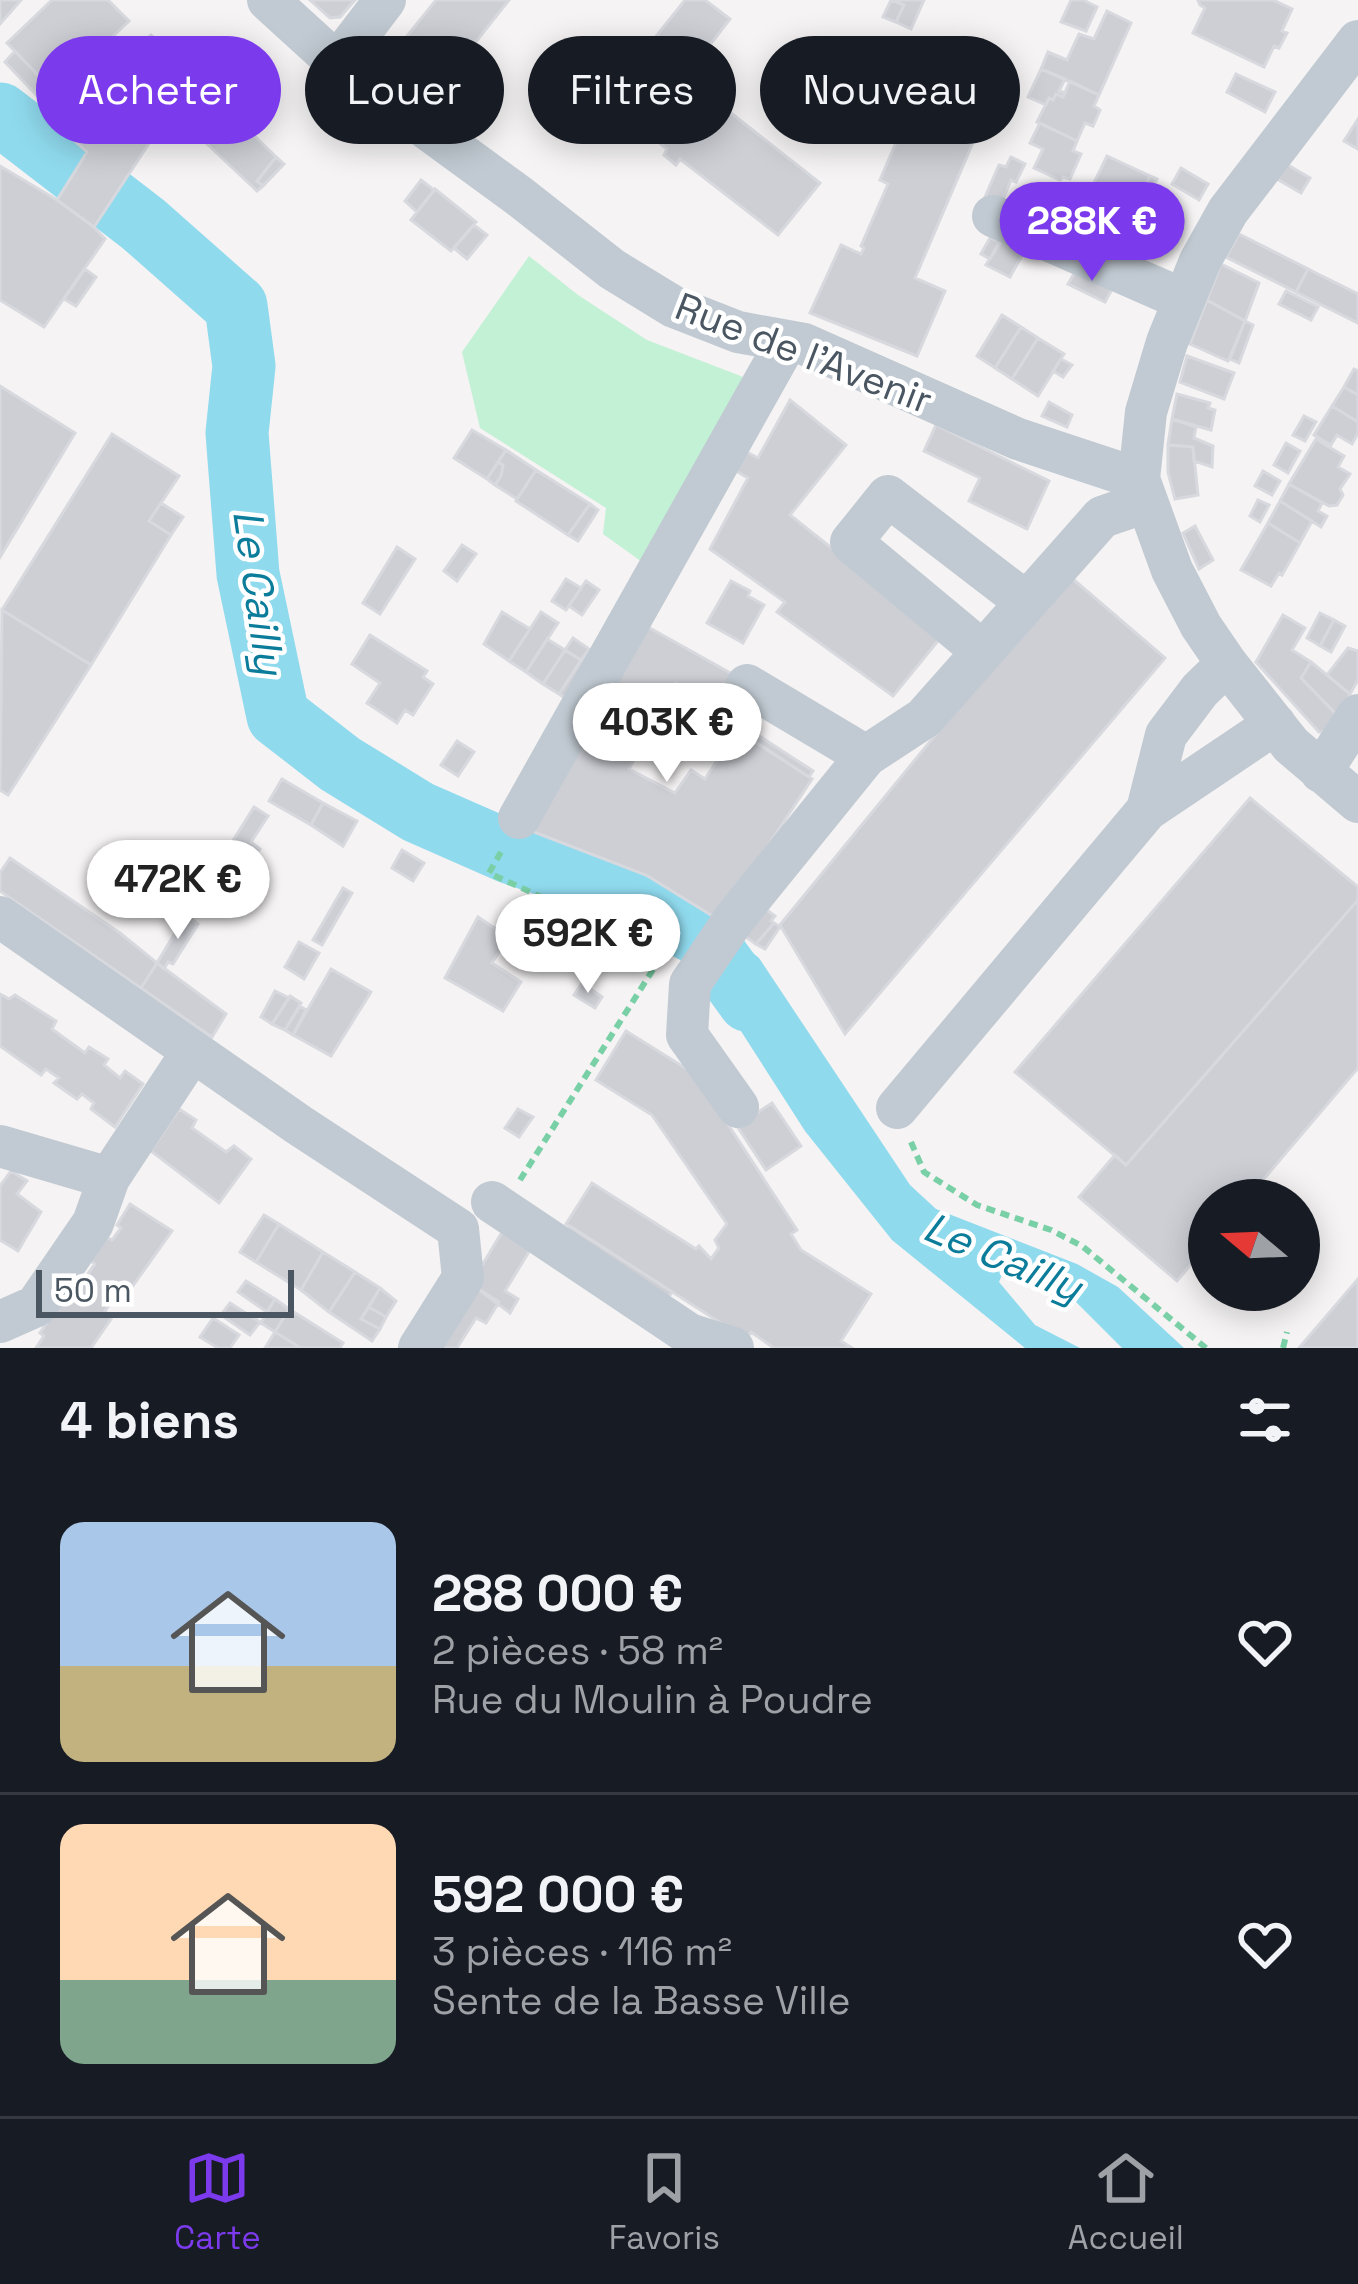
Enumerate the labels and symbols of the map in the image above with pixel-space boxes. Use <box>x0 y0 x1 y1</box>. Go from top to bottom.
pin: 288K € <box>994 182 1190 284</box>
street label: Rue de l'Avenir <box>669 282 939 424</box>
water label: Le Cailly <box>221 506 297 680</box>
pin: 403K € <box>569 683 765 785</box>
pin: 472K € <box>80 840 276 942</box>
pin: 592K € <box>490 894 686 996</box>
north arrow <box>1188 1179 1320 1311</box>
water label: Le Cailly <box>916 1200 1092 1315</box>
scale bar <box>36 1264 294 1317</box>

